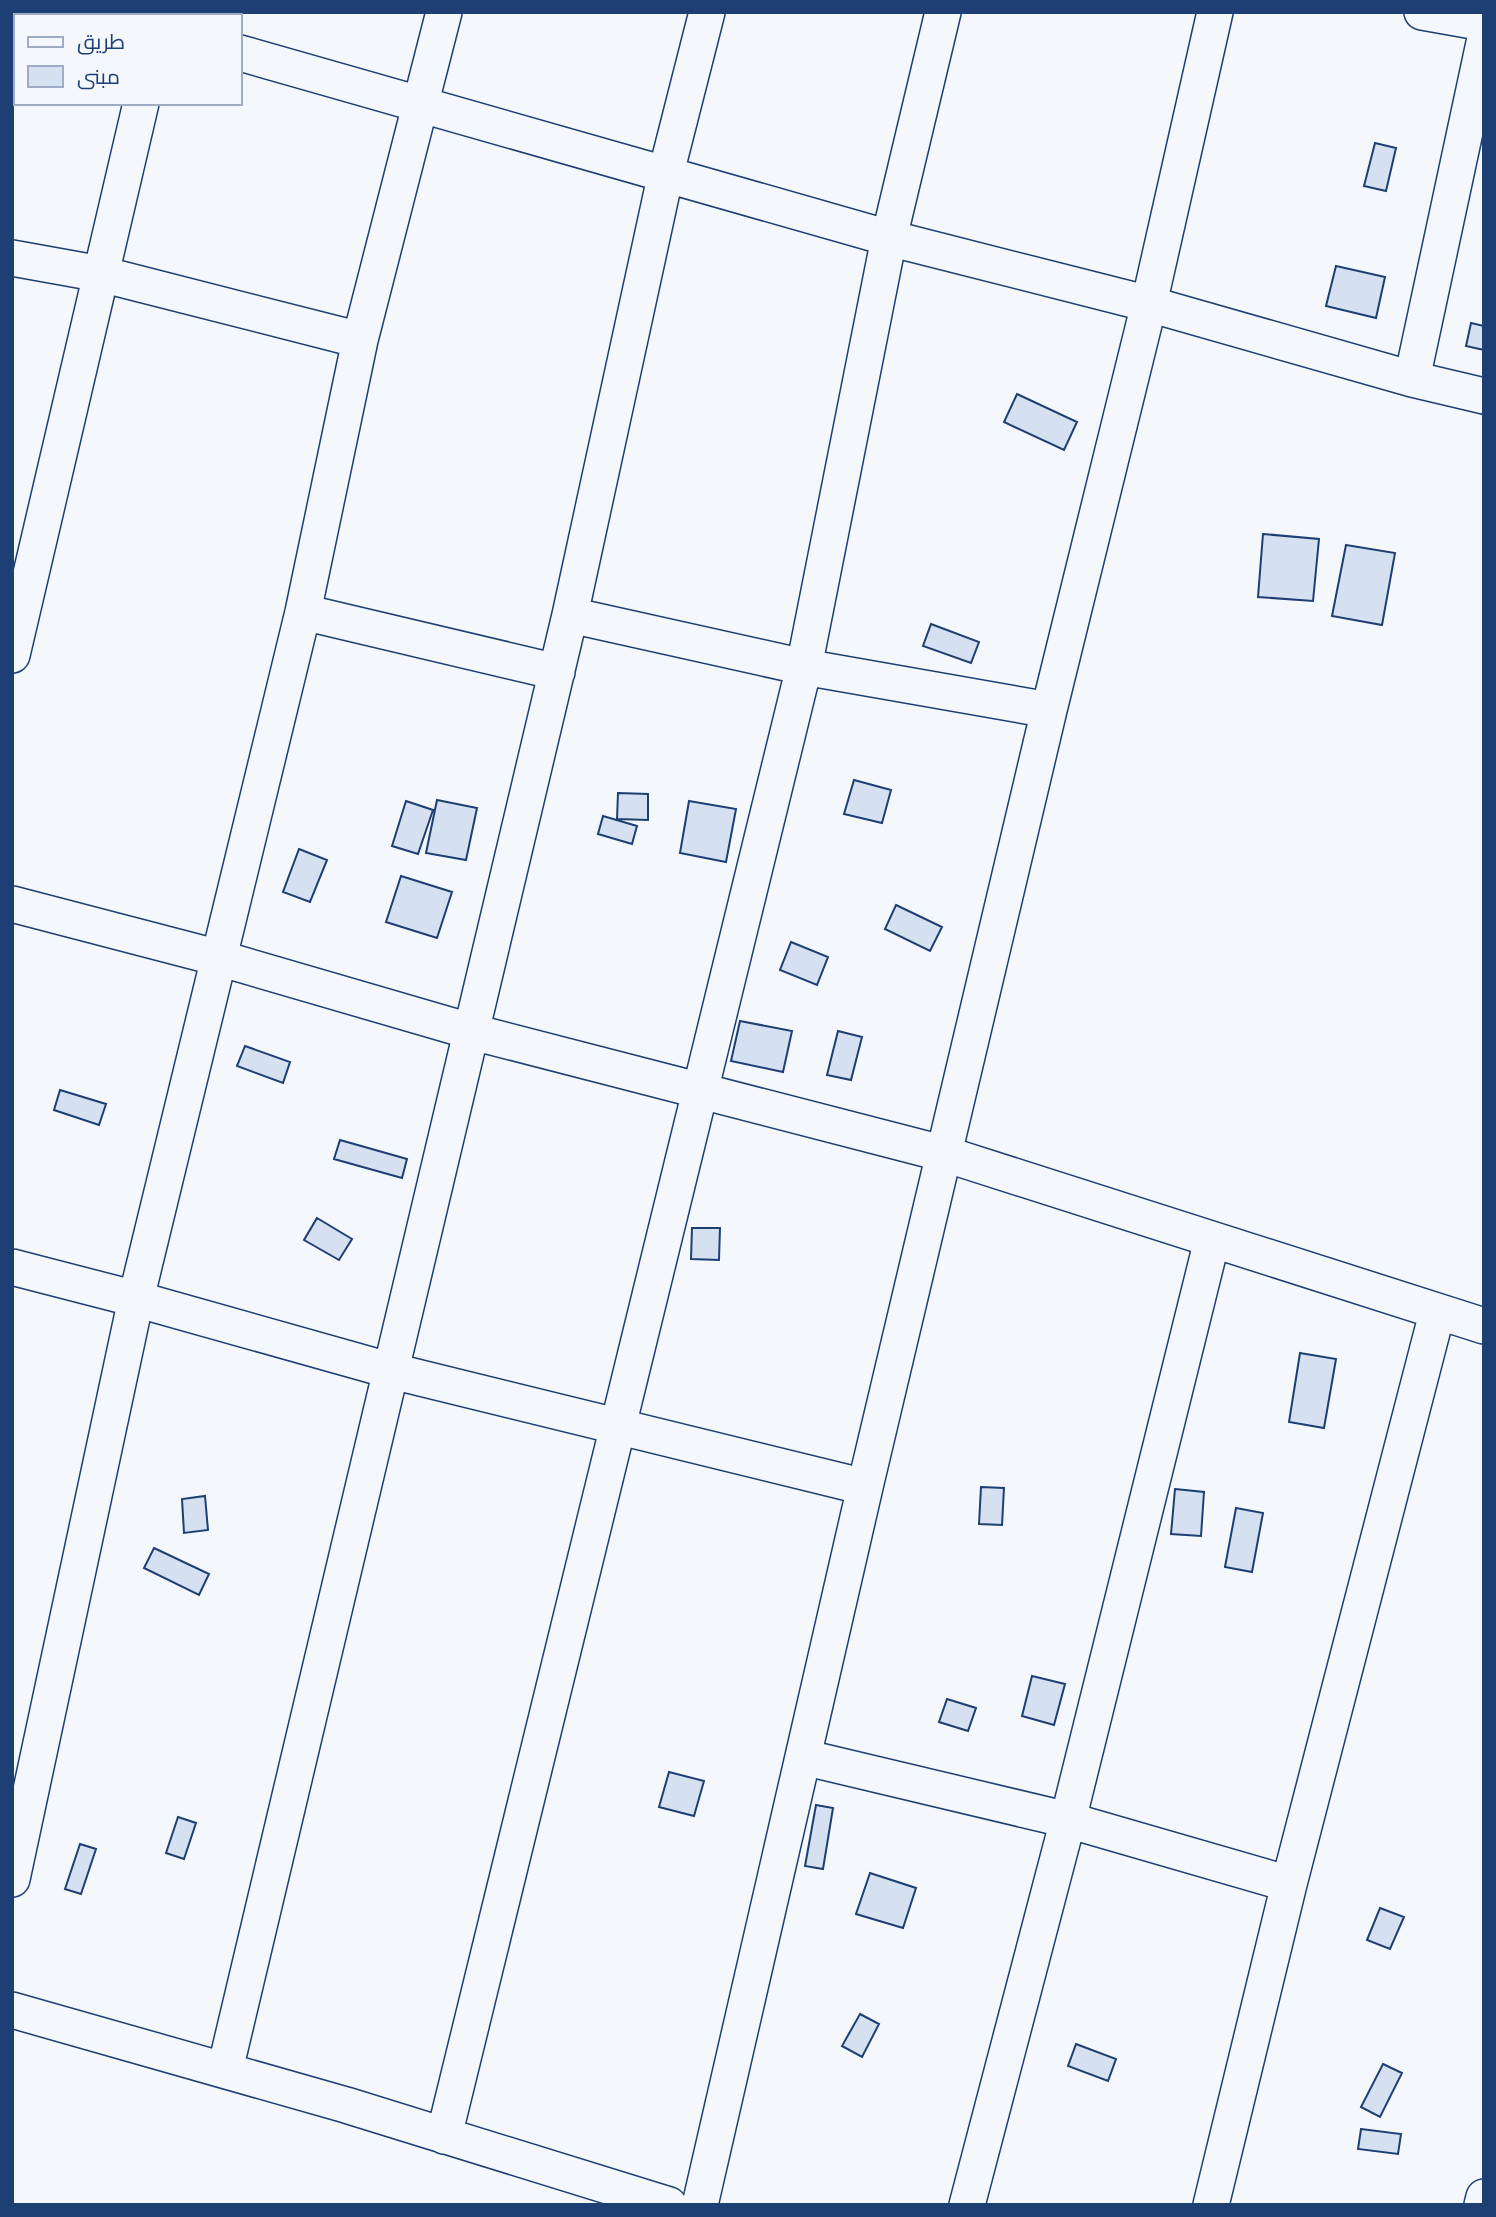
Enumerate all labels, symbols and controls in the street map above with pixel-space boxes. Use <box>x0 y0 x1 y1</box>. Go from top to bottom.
legend <box>14 14 242 105</box>
text: طريق <box>77 29 125 55</box>
text: مبنى <box>77 64 120 90</box>

